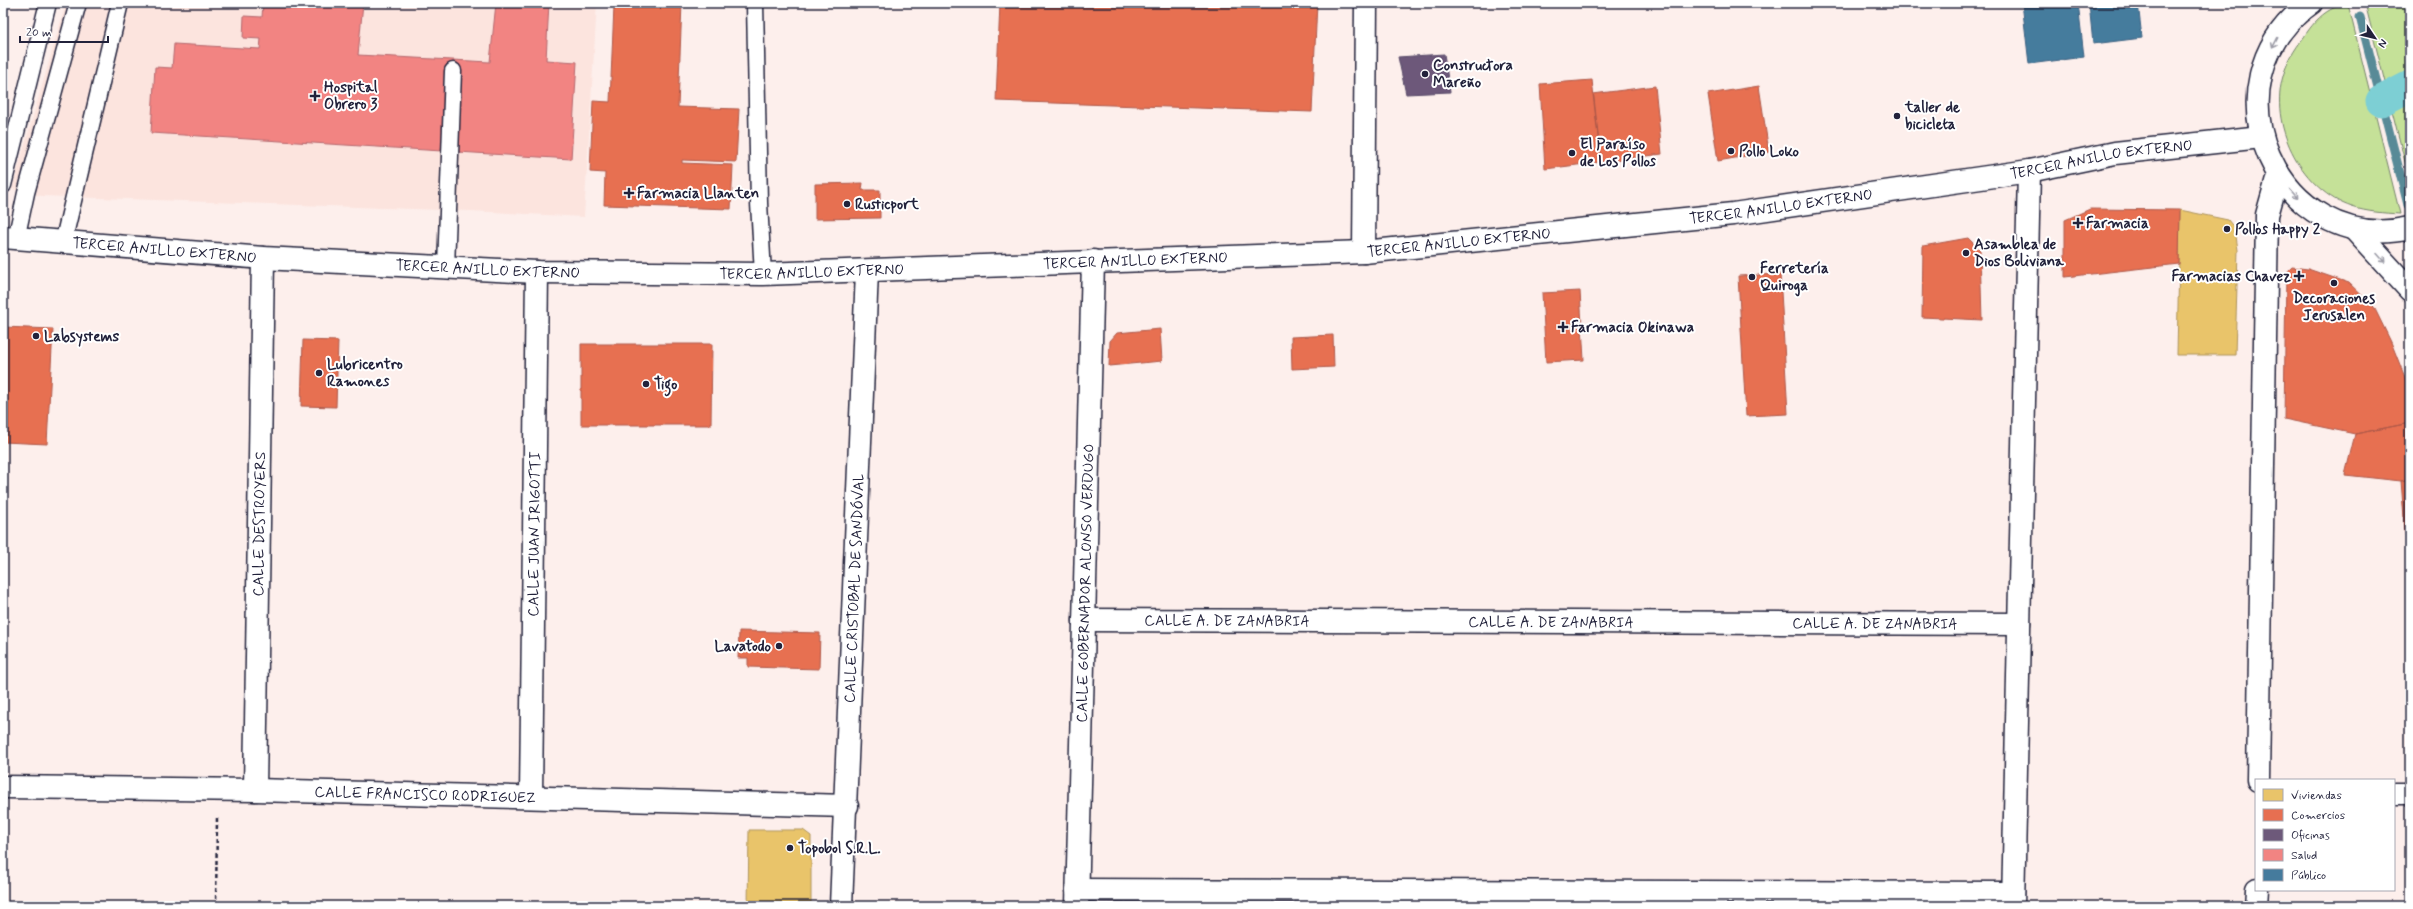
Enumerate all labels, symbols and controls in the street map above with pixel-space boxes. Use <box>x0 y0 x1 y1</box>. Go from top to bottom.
scale bar <box>20 18 108 44</box>
north arrow <box>2355 18 2395 58</box>
text: 20 m <box>26 25 52 41</box>
one-way arrow <box>2270 36 2278 48</box>
text: N <box>2375 36 2390 50</box>
place label: Constructora Mareño <box>1433 56 1513 93</box>
marker: Constructora Mareño <box>1420 69 1430 79</box>
place label: Hospital Obrero 3 <box>324 78 378 115</box>
marker: Hospital Obrero 3 <box>309 90 321 102</box>
place label: taller de bicicleta <box>1904 98 1960 135</box>
marker: taller de bicicleta <box>1892 111 1902 121</box>
place label: El Paraíso de Los Pollos <box>1580 135 1656 172</box>
street label: TERCER ANILLO EXTERNO <box>2009 136 2194 185</box>
place label: Pollo Loko <box>1739 142 1799 162</box>
marker: Pollo Loko <box>1726 146 1736 156</box>
marker: El Paraíso de Los Pollos <box>1567 148 1577 158</box>
place label: Farmacia Llanten <box>637 184 759 204</box>
street label: TERCER ANILLO EXTERNO <box>1688 185 1874 229</box>
marker: Farmacia Llanten <box>624 188 634 198</box>
one-way arrow <box>2289 189 2298 199</box>
place label: Rusticport <box>855 195 920 215</box>
marker: Rusticport <box>842 199 852 209</box>
place label: Farmacia <box>2086 214 2149 234</box>
marker: Farmacia <box>2073 218 2083 228</box>
place label: Pollos Happy 2 <box>2235 220 2321 240</box>
street label: TERCER ANILLO EXTERNO <box>1366 224 1552 263</box>
marker: Pollos Happy 2 <box>2222 224 2232 234</box>
street label: TERCER ANILLO EXTERNO <box>71 234 257 268</box>
place label: Asamblea de Dios Boliviana <box>1974 235 2065 272</box>
street label: TERCER ANILLO EXTERNO <box>1043 248 1228 275</box>
marker: Asamblea de Dios Boliviana <box>1961 248 1971 258</box>
one-way arrow <box>2376 252 2385 263</box>
street label: TERCER ANILLO EXTERNO <box>395 256 580 283</box>
place label: Ferretería Quiroga <box>1760 259 1829 297</box>
street label: TERCER ANILLO EXTERNO <box>719 260 905 285</box>
place label: Farmacias Chavez <box>2171 267 2291 287</box>
marker: Farmacias Chavez <box>2294 271 2304 281</box>
marker: Ferretería Quiroga <box>1747 272 1757 282</box>
marker: Decoraciones Jerusalen <box>2329 278 2339 288</box>
place label: Decoraciones Jerusalen <box>2293 289 2375 326</box>
place label: Farmacia Okinawa <box>1571 318 1694 338</box>
marker: Farmacia Okinawa <box>1558 322 1568 332</box>
place label: Labsystems <box>44 327 119 347</box>
marker: Labsystems <box>31 331 41 341</box>
place label: Lubricentro Ramones <box>327 355 403 392</box>
marker: Lubricentro Ramones <box>314 368 324 378</box>
place label: Tigo <box>654 375 677 397</box>
marker: Tigo <box>641 379 651 389</box>
street label: CALLE GOBERNADOR ALONSO VERDUGO <box>1073 443 1099 723</box>
street label: CALLE DESTROYERS <box>249 451 271 597</box>
street label: CALLE JUAN IRIGOTTI <box>524 451 546 617</box>
street label: CALLE CRISTOBAL DE SANDÓVAL <box>840 473 870 704</box>
street label: CALLE A. DE ZANABRIA <box>1144 611 1310 632</box>
street label: CALLE A. DE ZANABRIA <box>1468 613 1634 633</box>
street label: CALLE A. DE ZANABRIA <box>1792 614 1958 635</box>
place label: Lavatodo <box>715 637 772 657</box>
marker: Lavatodo <box>774 641 784 651</box>
legend <box>2255 779 2395 891</box>
street label: CALLE FRANCISCO RODRIGUEZ <box>314 783 536 809</box>
text: Viviendas <box>2291 788 2342 804</box>
text: Comercios <box>2291 808 2345 824</box>
text: Oficinas <box>2291 828 2330 844</box>
place label: Topobol S.R.L. <box>798 839 881 859</box>
marker: Topobol S.R.L. <box>785 843 795 853</box>
text: Salud <box>2291 848 2317 864</box>
text: Público <box>2291 868 2326 884</box>

